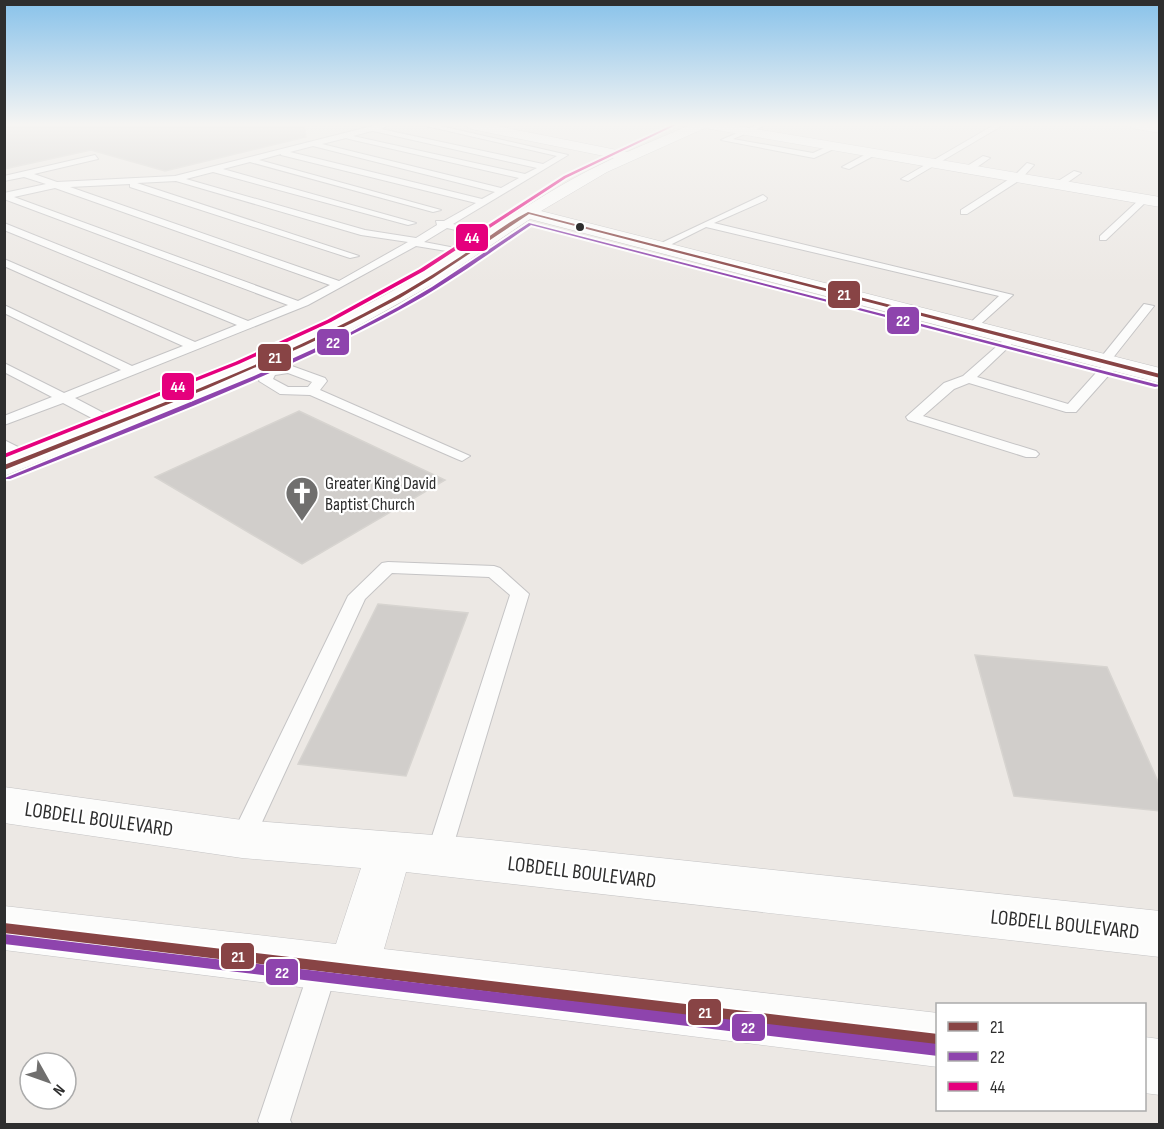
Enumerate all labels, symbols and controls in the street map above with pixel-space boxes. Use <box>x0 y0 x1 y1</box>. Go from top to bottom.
unlabelled marker <box>574 221 586 233</box>
line badge: 44 <box>455 223 489 252</box>
text: 44 <box>465 229 480 248</box>
line badge: 21 <box>827 280 861 309</box>
text: 21 <box>837 286 851 305</box>
line badge: 22 <box>886 306 920 335</box>
text: 22 <box>896 312 910 331</box>
line badge: 22 <box>316 328 350 356</box>
text: 22 <box>326 334 340 353</box>
line badge: 21 <box>257 343 292 372</box>
text: 21 <box>268 349 282 368</box>
line badge: 44 <box>161 372 195 401</box>
text: 44 <box>171 378 186 397</box>
place label: Greater King David Baptist Church <box>325 473 436 515</box>
church icon: Greater King David Baptist Church <box>284 475 320 522</box>
street label: LOBDELL BOULEVARD <box>23 797 175 842</box>
street label: LOBDELL BOULEVARD <box>506 851 658 894</box>
street label: LOBDELL BOULEVARD <box>989 904 1141 945</box>
line badge: 21 <box>220 942 255 970</box>
text: 21 <box>231 948 245 967</box>
line badge: 22 <box>265 958 299 986</box>
text: 22 <box>275 964 289 983</box>
line badge: 21 <box>687 998 722 1026</box>
legend <box>936 1003 1146 1111</box>
text: 21 <box>698 1004 712 1023</box>
line badge: 22 <box>731 1013 766 1042</box>
text: 21 <box>990 1017 1004 1038</box>
text: 22 <box>741 1019 755 1038</box>
text: 22 <box>990 1047 1005 1068</box>
north arrow <box>18 1051 78 1111</box>
text: 44 <box>990 1077 1006 1098</box>
text: N <box>48 1080 68 1099</box>

